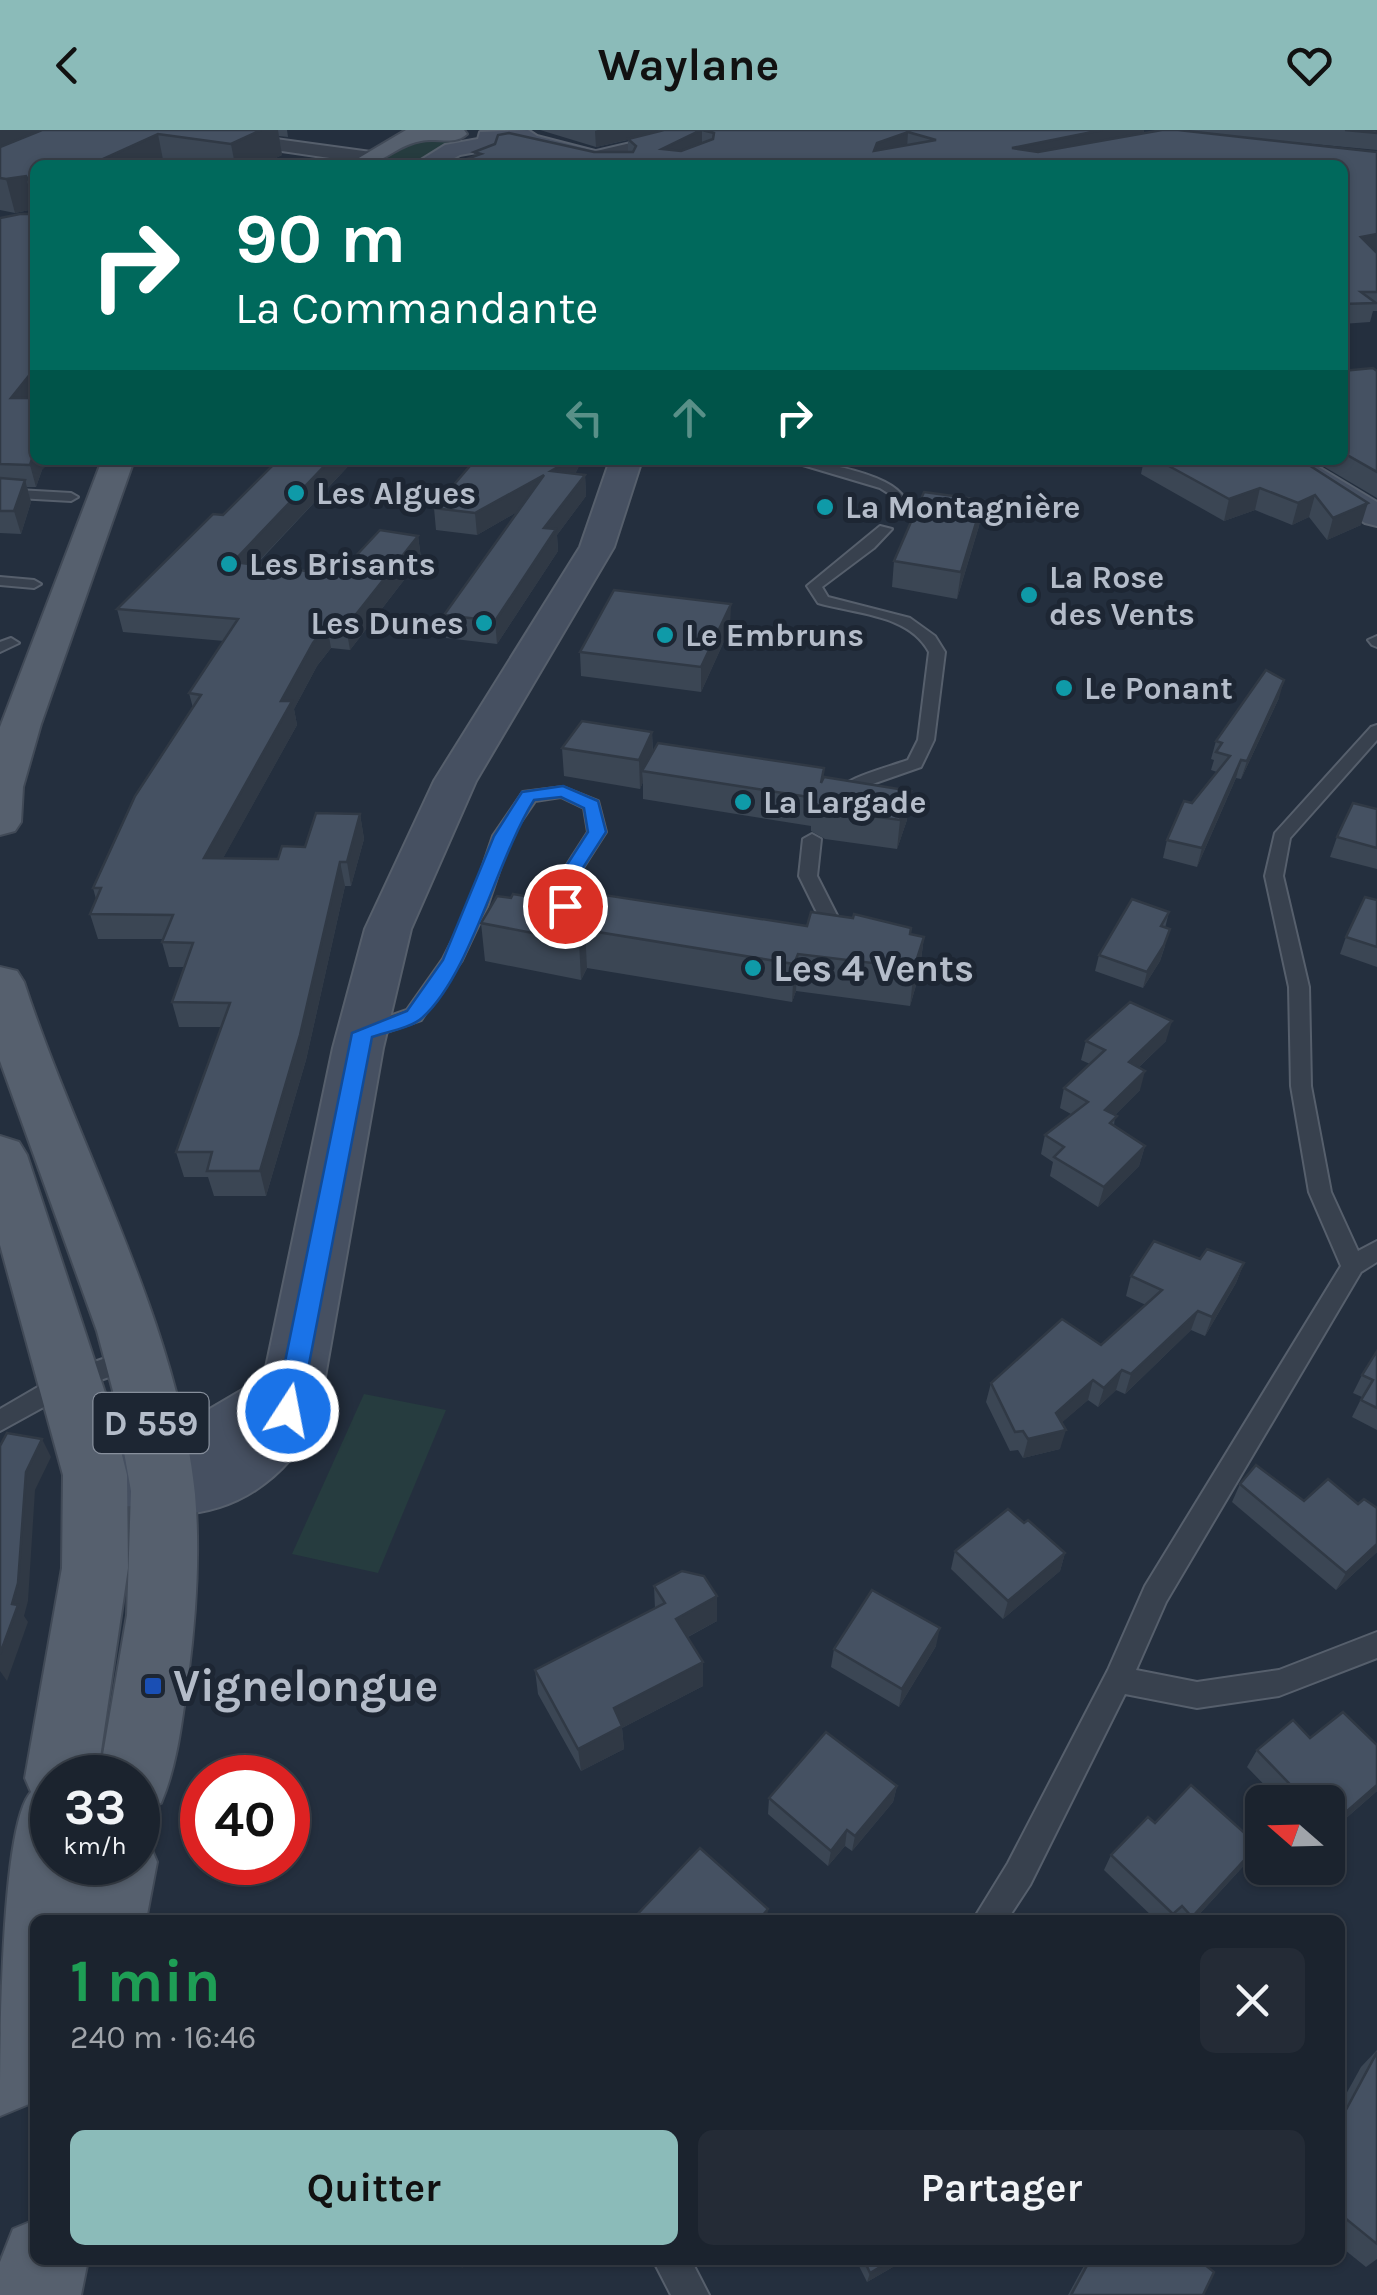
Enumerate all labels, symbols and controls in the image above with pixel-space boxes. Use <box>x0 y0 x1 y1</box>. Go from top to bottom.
icon: back <box>40 38 95 93</box>
icon: heart <box>1282 38 1337 93</box>
text: Waylane <box>598 39 779 91</box>
text: 90 m <box>235 198 406 280</box>
icon: right <box>70 200 200 330</box>
text: La Commandante <box>235 282 598 334</box>
icon: left <box>557 390 612 445</box>
icon: ahead <box>662 390 717 445</box>
icon: right <box>767 390 822 445</box>
place label: Les Algues <box>316 475 476 512</box>
marker: Les Algues <box>285 482 307 504</box>
place label: La Montagnière <box>845 489 1081 526</box>
marker: La Montagnière <box>814 496 836 518</box>
place label: Les Brisants <box>249 546 436 583</box>
marker: Les Brisants <box>218 553 240 575</box>
place label: La Rose des Vents <box>1049 559 1195 633</box>
marker: La Rose des Vents <box>1018 584 1040 606</box>
place label: Les Dunes <box>310 605 464 642</box>
marker: Les Dunes <box>473 612 495 634</box>
place label: Le Embruns <box>685 617 864 654</box>
marker: Le Embruns <box>654 624 676 646</box>
place label: Le Ponant <box>1084 670 1233 707</box>
marker: Le Ponant <box>1053 677 1075 699</box>
place label: La Largade <box>763 784 926 821</box>
marker: La Largade <box>732 791 754 813</box>
pin <box>523 864 608 949</box>
icon: arrive <box>538 879 593 934</box>
place label: Les 4 Vents <box>773 946 974 991</box>
marker: Les 4 Vents <box>742 957 764 979</box>
position arrow <box>236 1359 340 1463</box>
road number: D 559 <box>94 1393 208 1453</box>
place label: Vignelongue <box>173 1660 438 1713</box>
marker: Vignelongue <box>142 1675 164 1697</box>
speed limit sign: 40 <box>180 1755 310 1885</box>
text: 33 <box>64 1778 126 1837</box>
north arrow <box>1245 1785 1345 1885</box>
map controls <box>1245 1785 1345 1885</box>
text: km/h <box>63 1831 127 1860</box>
text: 1 min <box>70 1946 221 2016</box>
button: close <box>1200 1948 1305 2053</box>
text: 240 m · 16:46 <box>70 2019 256 2056</box>
button: Quitter <box>70 2130 678 2245</box>
button: Partager <box>698 2130 1305 2245</box>

